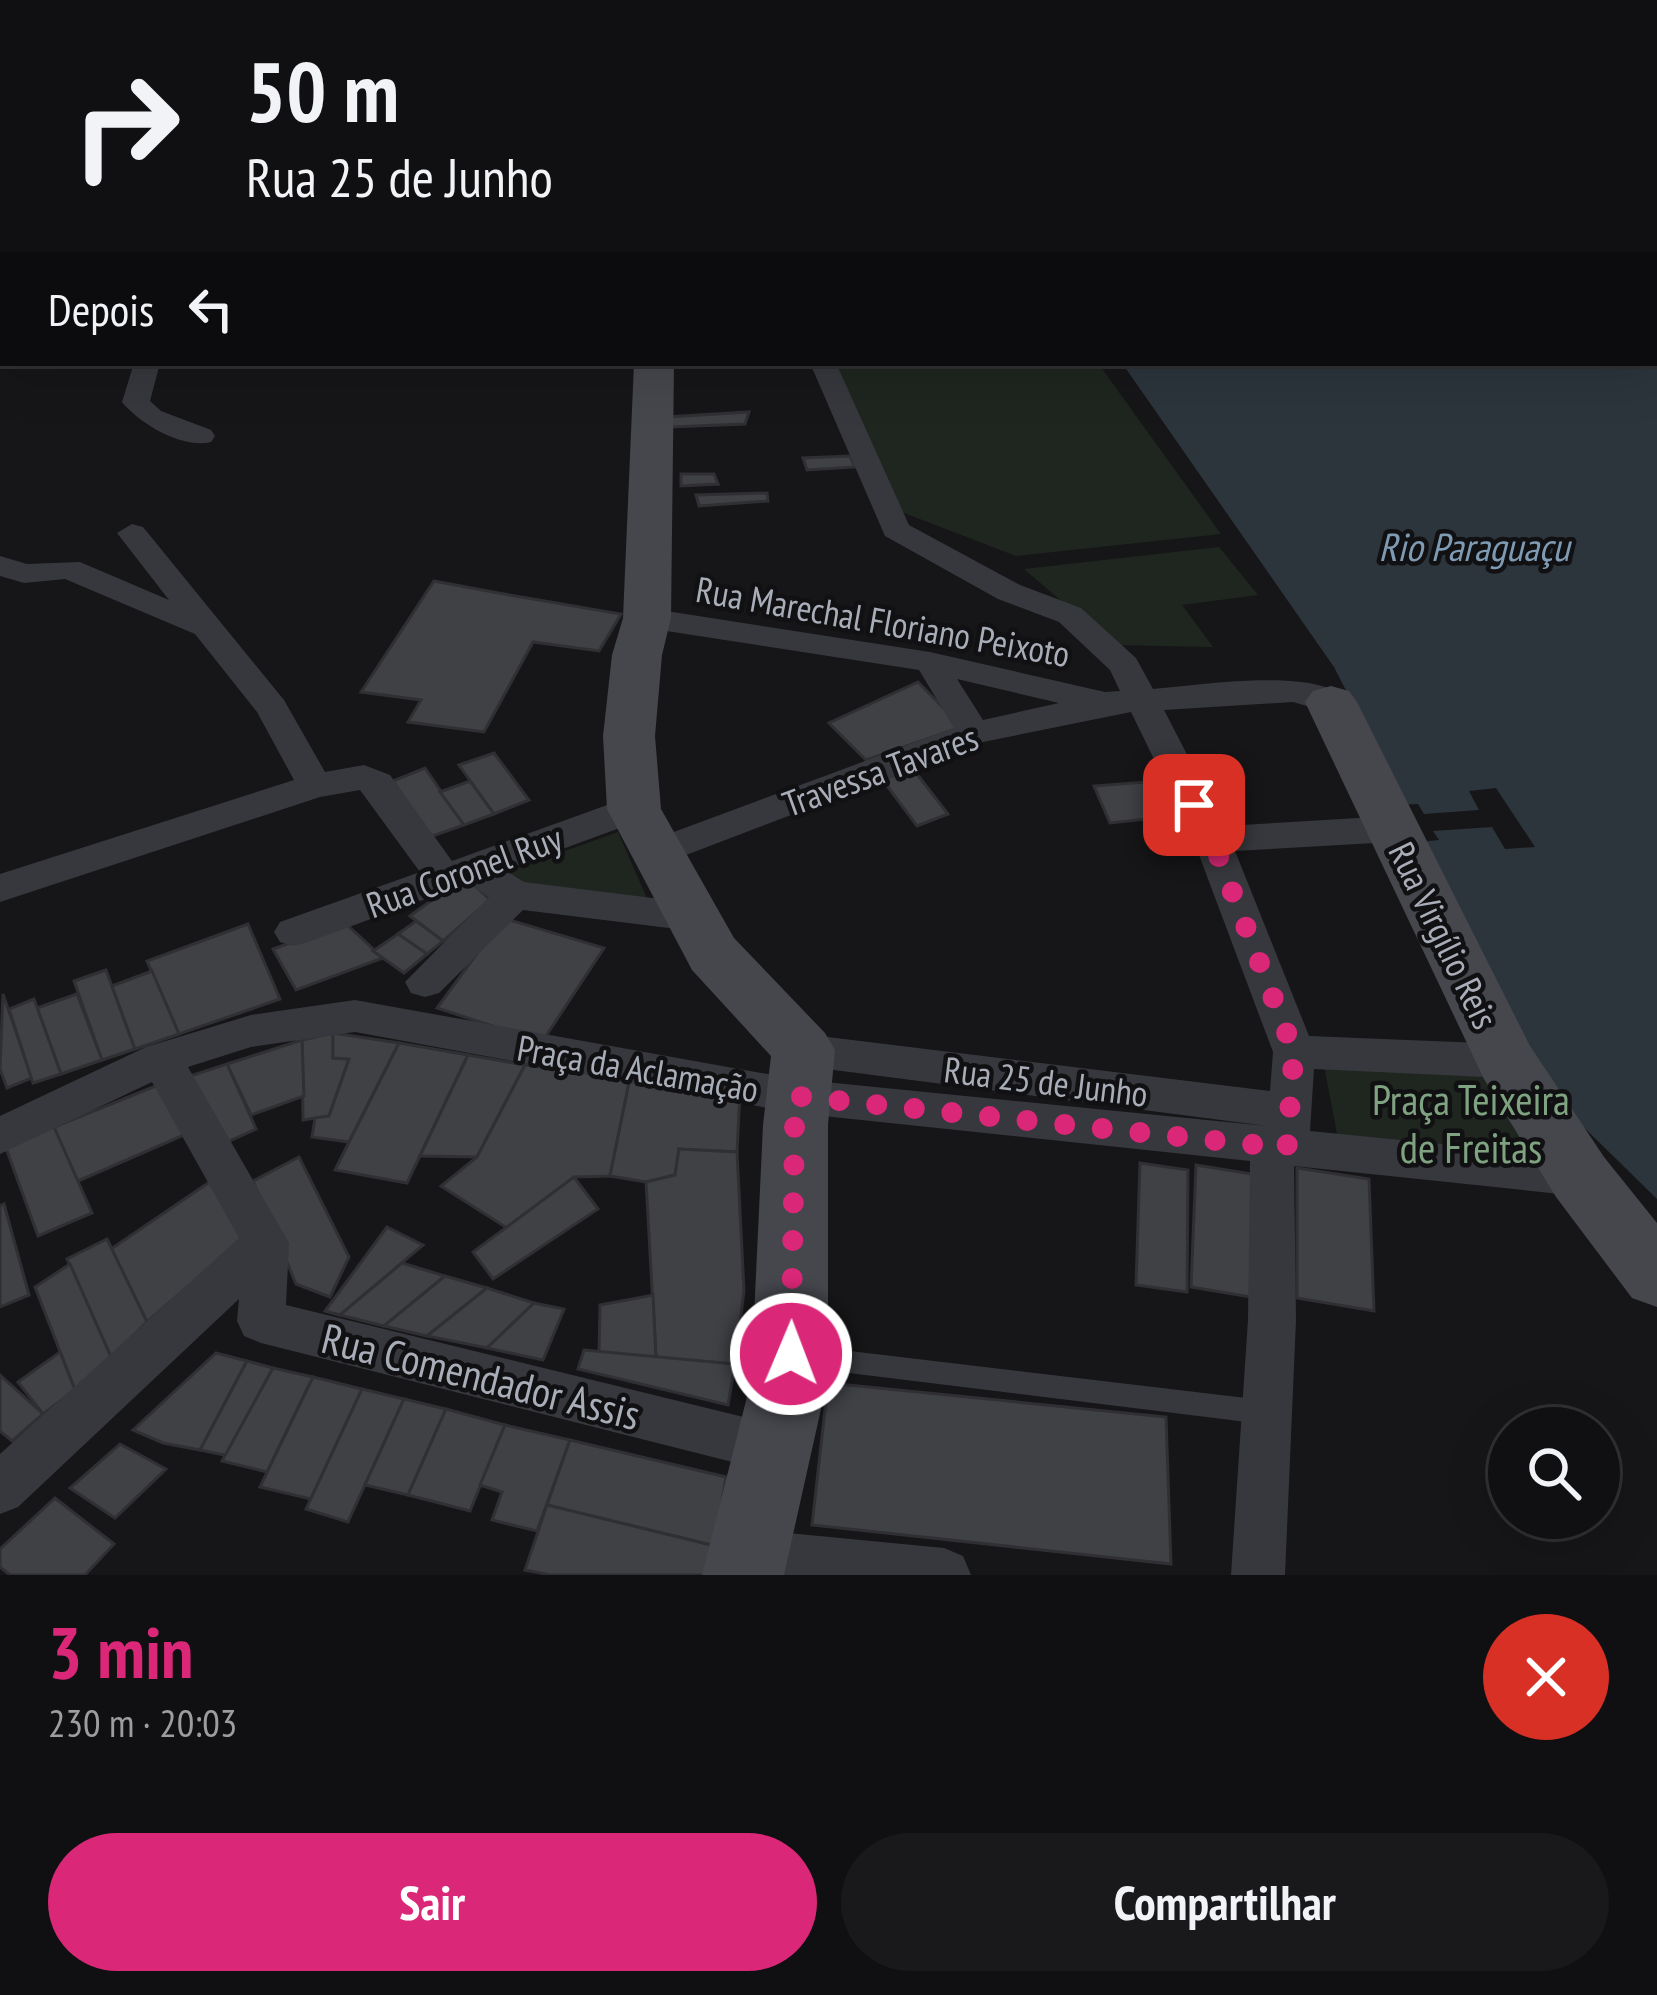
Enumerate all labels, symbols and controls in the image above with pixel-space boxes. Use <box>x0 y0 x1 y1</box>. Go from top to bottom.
text: 50 m <box>246 36 399 145</box>
icon: right <box>48 48 204 204</box>
text: Rua 25 de Junho <box>246 142 553 212</box>
icon: left <box>178 276 244 342</box>
text: Depois <box>48 280 154 338</box>
water label: Rio Paraguaçu <box>1379 521 1573 572</box>
street label: Rua Marechal Floriano Peixoto <box>693 565 1073 677</box>
street label: Travessa Tavares <box>776 713 984 827</box>
pin <box>1143 754 1245 856</box>
icon: arrive <box>1161 772 1227 838</box>
street label: Rua Coronel Ruy <box>360 814 569 928</box>
street label: Rua Virgílio Reis <box>1379 834 1509 1036</box>
street label: Praça da Aclamação <box>514 1024 762 1112</box>
street label: Rua 25 de Junho <box>942 1045 1150 1117</box>
park label: Praça Teixeira de Freitas <box>1372 1072 1570 1175</box>
position arrow <box>728 1291 854 1417</box>
street label: Rua Comendador Assis <box>316 1310 646 1442</box>
map controls <box>1488 1407 1620 1539</box>
button: search <box>1488 1407 1620 1539</box>
text: 3 min <box>48 1605 193 1698</box>
button: close <box>1483 1614 1609 1740</box>
text: 230 m · 20:03 <box>48 1697 237 1748</box>
button: Sair <box>48 1833 817 1971</box>
button: Compartilhar <box>841 1833 1609 1971</box>

